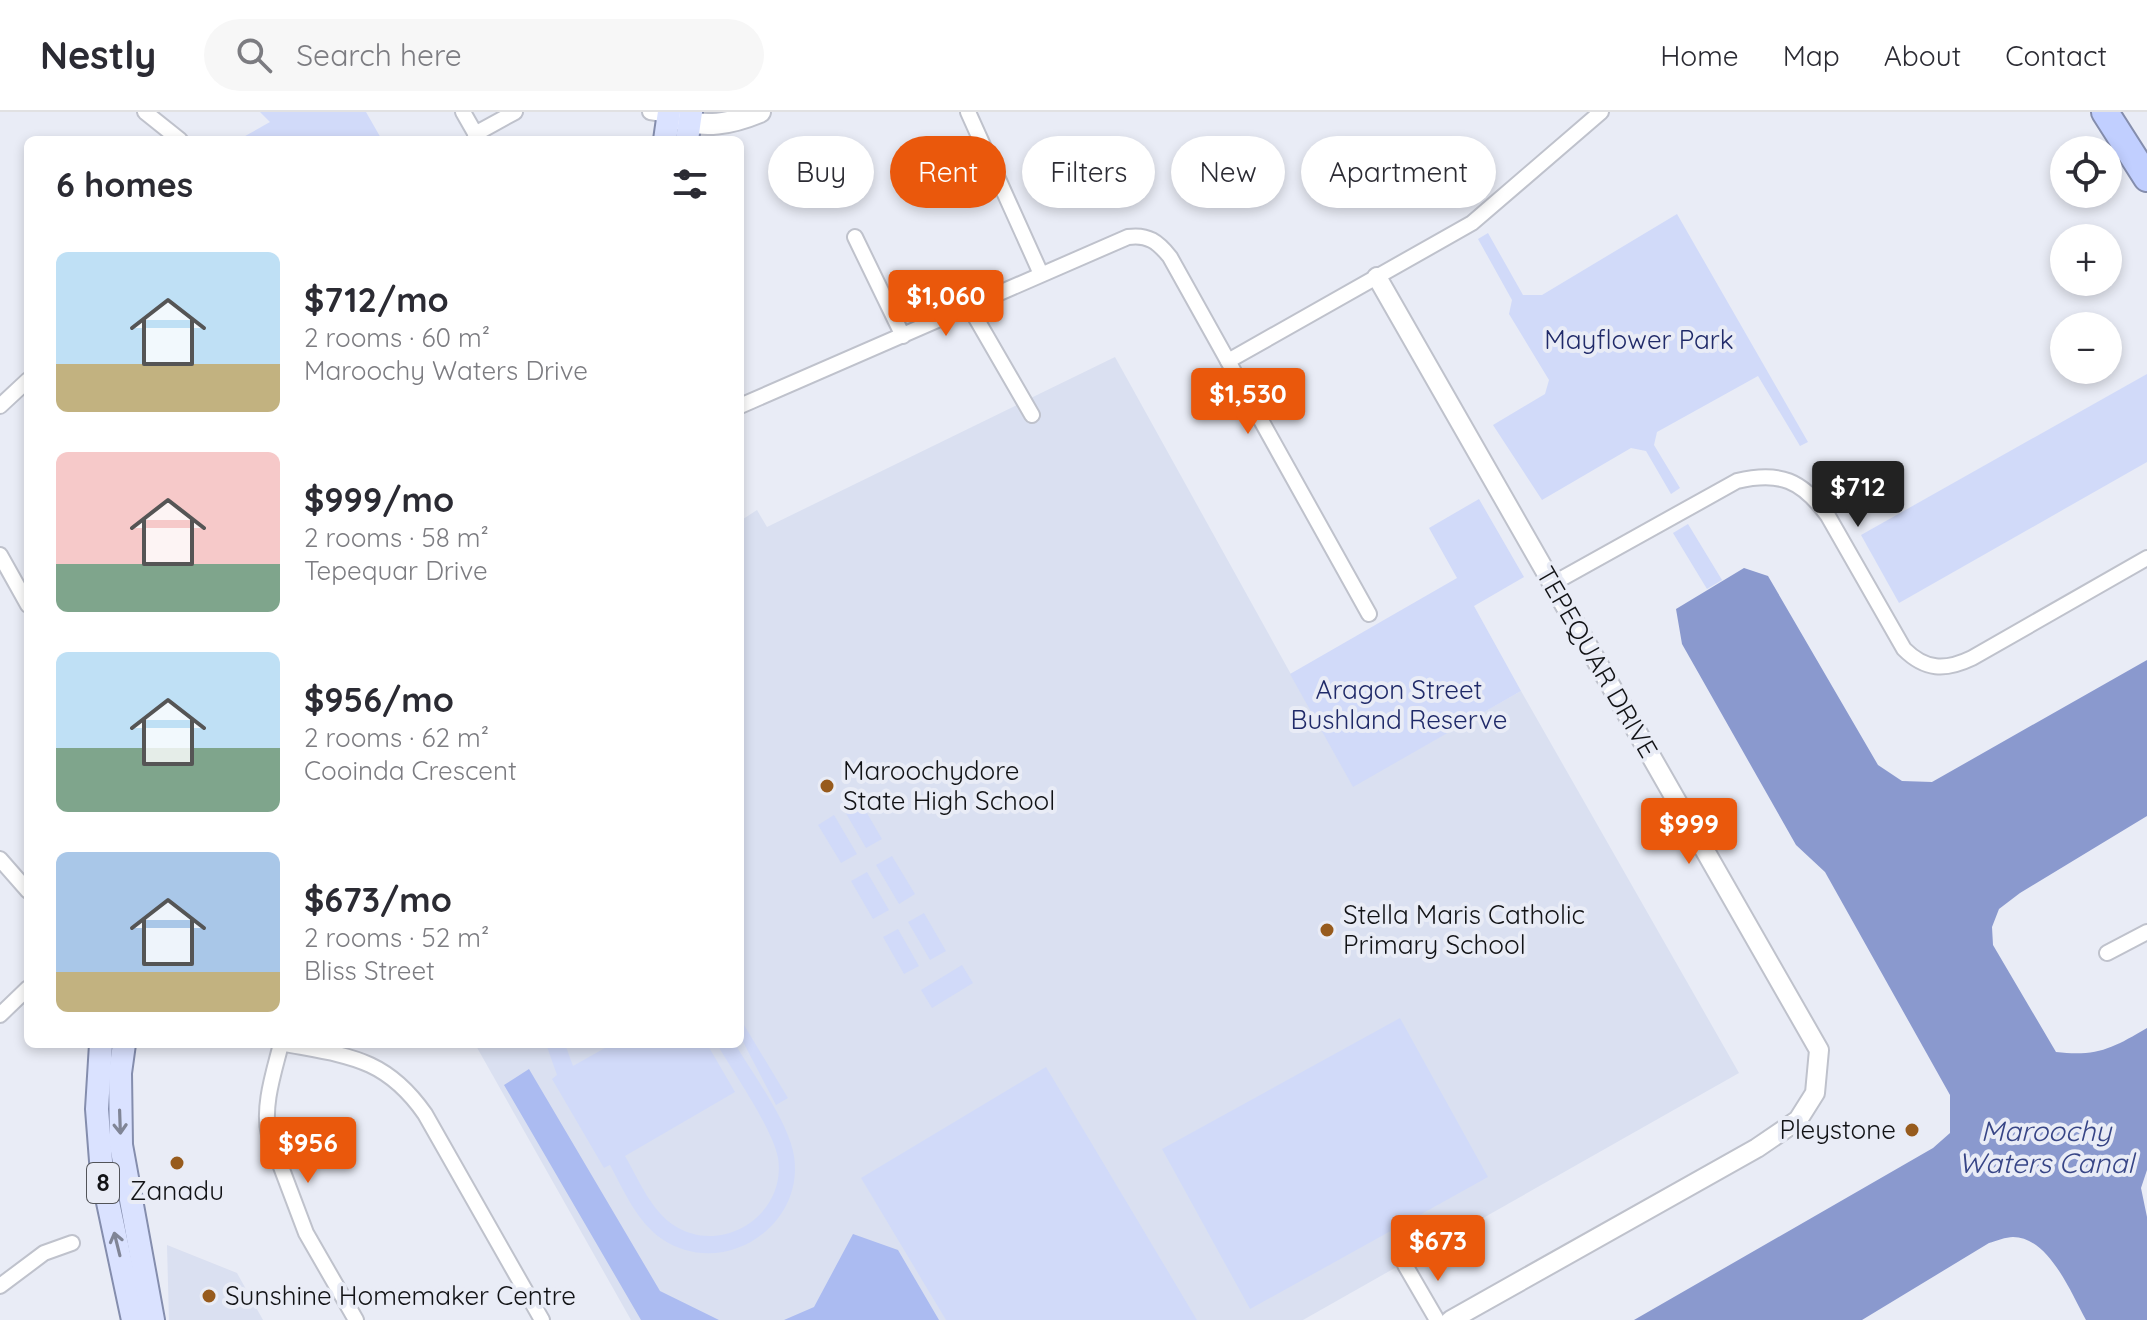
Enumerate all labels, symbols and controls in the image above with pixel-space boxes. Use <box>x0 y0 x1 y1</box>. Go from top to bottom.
search box <box>204 19 764 91</box>
text: Nestly <box>40 31 156 79</box>
icon: search <box>232 33 276 77</box>
text: Search here <box>296 36 462 74</box>
text: Home <box>1660 38 1739 73</box>
text: Map <box>1783 38 1840 73</box>
text: About <box>1884 38 1961 73</box>
text: Contact <box>2005 38 2107 73</box>
chip: Buy <box>768 136 874 208</box>
chip: Rent <box>890 136 1006 208</box>
chip: Filters <box>1022 136 1155 208</box>
chip: New <box>1171 136 1285 208</box>
chip: Apartment <box>1301 136 1496 208</box>
map controls <box>2050 136 2122 384</box>
button: locate <box>2050 136 2122 208</box>
icon: filters <box>668 162 712 206</box>
text: 6 homes <box>56 163 193 206</box>
button: + <box>2050 224 2122 296</box>
pin: $1,060 <box>881 270 1011 338</box>
text: $712/mo <box>304 278 449 321</box>
text: $1,060 <box>906 279 986 312</box>
icon: home <box>120 284 216 380</box>
button: − <box>2050 312 2122 384</box>
text: 2 rooms · 60 m² <box>304 321 490 354</box>
park label: Mayflower Park <box>1544 323 1734 356</box>
text: Maroochy Waters Drive <box>304 354 588 387</box>
pin: $1,530 <box>1183 368 1313 436</box>
text: $1,530 <box>1209 377 1287 410</box>
pin: $712 <box>1811 461 1905 529</box>
text: $712 <box>1830 470 1886 503</box>
text: $999/mo <box>304 478 454 521</box>
icon: home <box>120 484 216 580</box>
text: 2 rooms · 58 m² <box>304 521 489 554</box>
text: Tepequar Drive <box>304 554 488 587</box>
street label: TEPEQUAR DRIVE <box>1529 560 1666 763</box>
park label: Aragon Street Bushland Reserve <box>1291 673 1507 736</box>
text: $956/mo <box>304 678 454 721</box>
icon: home <box>120 684 216 780</box>
text: 2 rooms · 62 m² <box>304 721 489 754</box>
text: Cooinda Crescent <box>304 754 517 787</box>
place label: Maroochydore State High School <box>843 754 1055 817</box>
marker: Maroochydore State High School <box>818 777 836 795</box>
pin: $999 <box>1642 798 1736 866</box>
text: $999 <box>1659 807 1719 840</box>
text: $673/mo <box>304 878 452 921</box>
icon: home <box>120 884 216 980</box>
place label: Stella Maris Catholic Primary School <box>1343 898 1585 961</box>
text: 2 rooms · 52 m² <box>304 921 489 954</box>
marker: Stella Maris Catholic Primary School <box>1318 921 1336 939</box>
text: Bliss Street <box>304 954 435 987</box>
one-way arrow <box>113 1108 128 1135</box>
place label: Pleystone <box>1779 1113 1896 1146</box>
water label: Maroochy Waters Canal <box>1958 1113 2137 1180</box>
pin: $956 <box>261 1117 355 1185</box>
marker: Pleystone <box>1903 1121 1921 1139</box>
text: $956 <box>278 1126 338 1159</box>
marker: Zanadu <box>168 1154 186 1172</box>
road number: 8 <box>87 1163 119 1203</box>
place label: Zanadu <box>130 1174 224 1207</box>
pin: $673 <box>1391 1215 1485 1283</box>
text: $673 <box>1409 1224 1467 1257</box>
one-way arrow <box>108 1231 123 1257</box>
place label: Sunshine Homemaker Centre <box>225 1279 576 1312</box>
marker: Sunshine Homemaker Centre <box>200 1287 218 1305</box>

